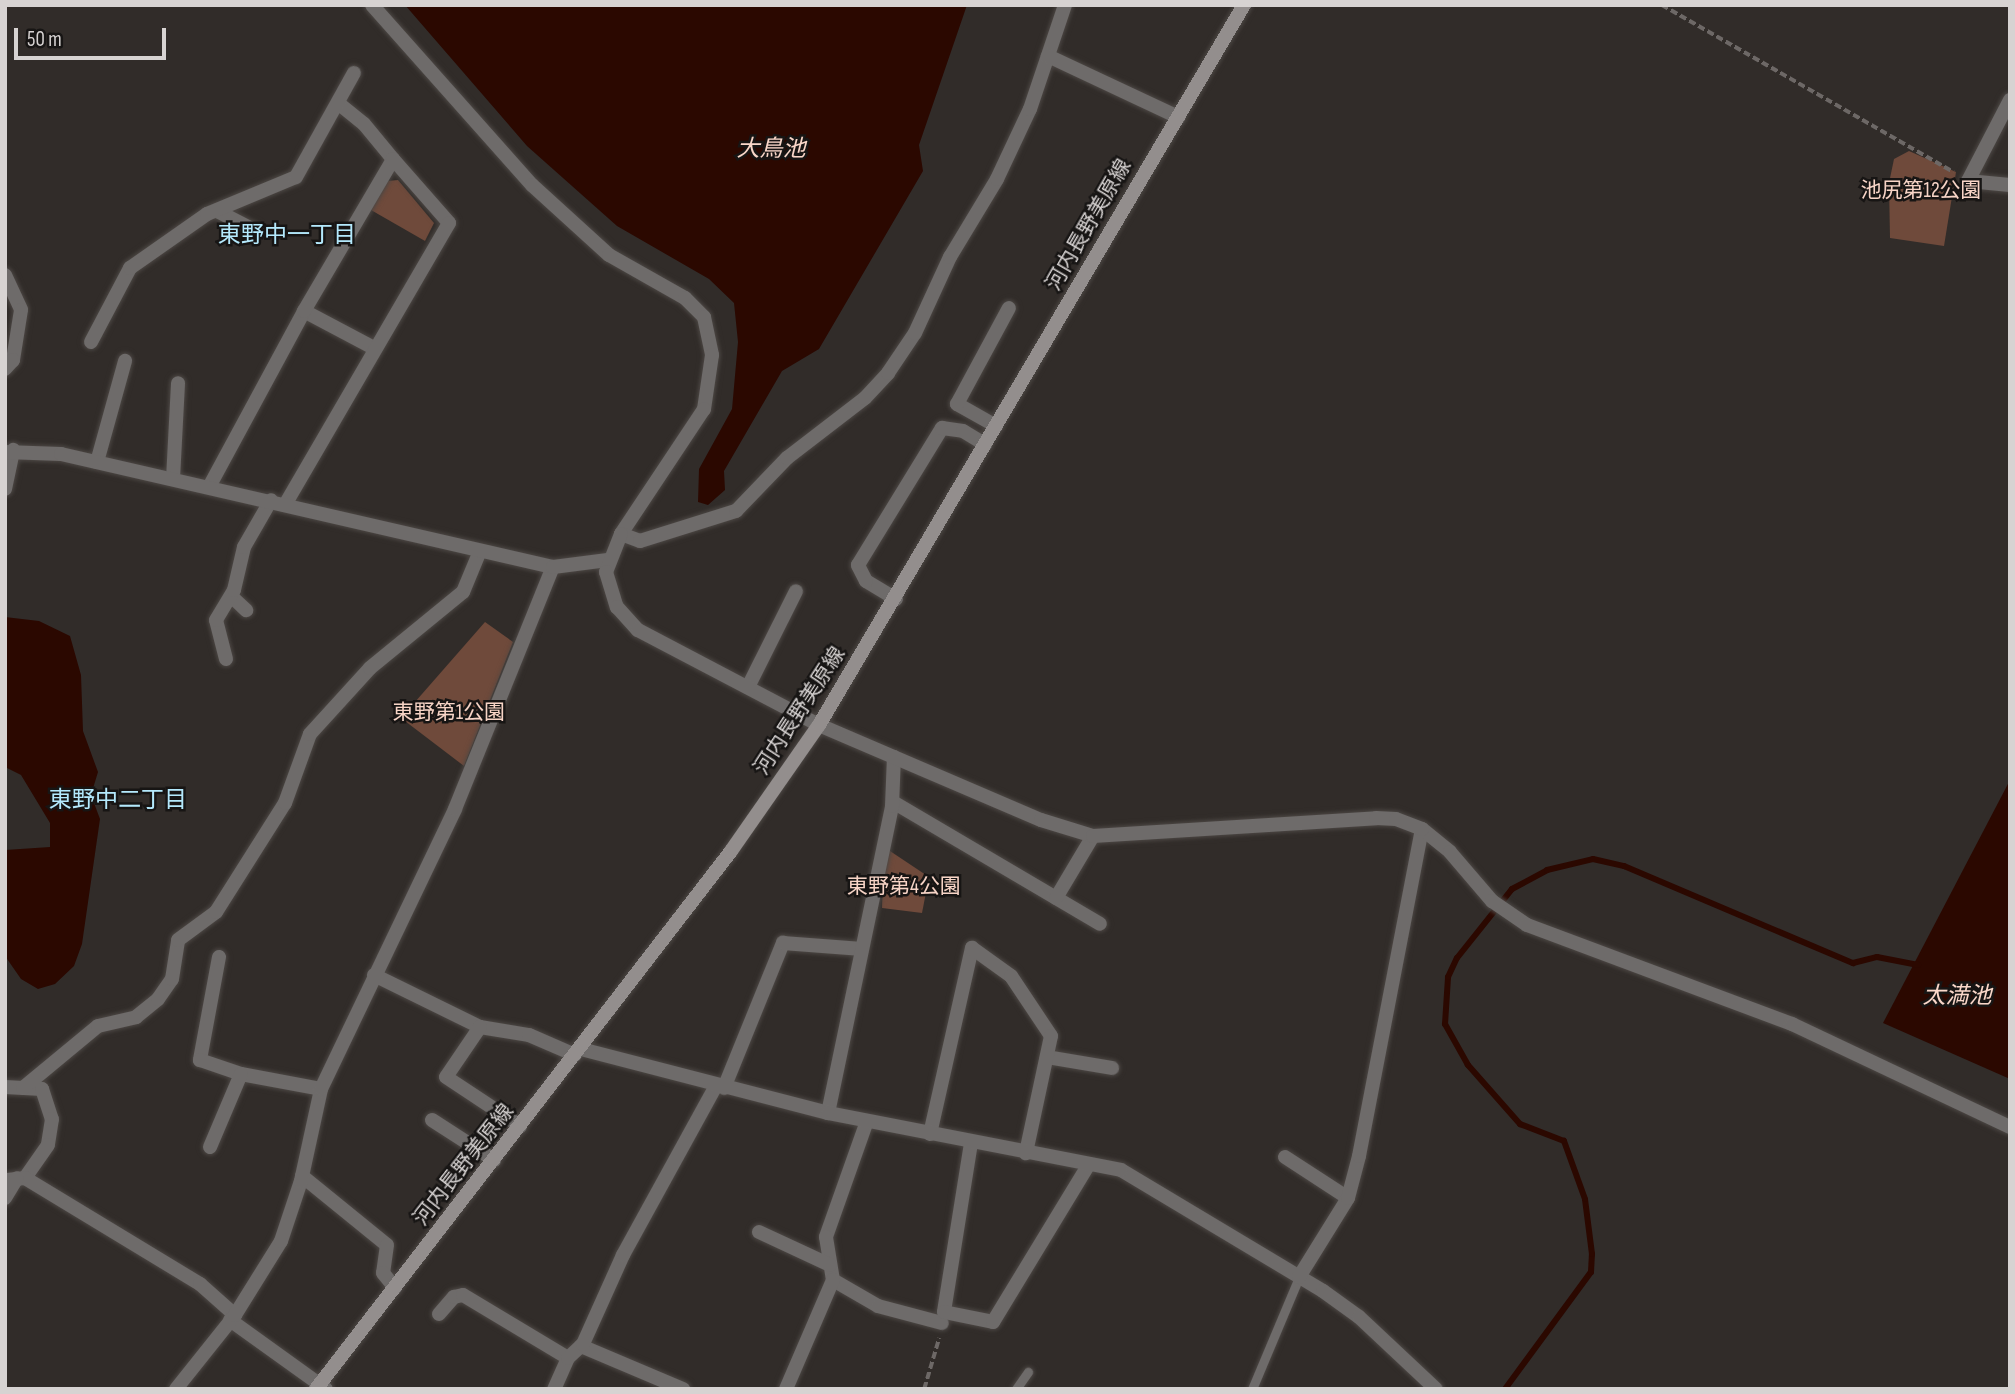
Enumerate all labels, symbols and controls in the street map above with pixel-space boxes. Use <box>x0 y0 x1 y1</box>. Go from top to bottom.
scale bar <box>18 14 170 58</box>
text: 50 m <box>27 27 62 52</box>
water label: 大鳥池 <box>737 135 805 163</box>
street label: 河内長野美原線 <box>1041 155 1137 295</box>
park label: 池尻第12公園 <box>1860 178 1982 204</box>
district label: 東野中一丁目 <box>218 221 356 249</box>
street label: 河内長野美原線 <box>749 642 851 780</box>
park label: 東野第1公園 <box>393 700 505 726</box>
district label: 東野中二丁目 <box>49 786 187 814</box>
park label: 東野第4公園 <box>847 874 961 900</box>
water label: 太満池 <box>1923 982 1991 1010</box>
street label: 河内長野美原線 <box>409 1099 519 1231</box>

